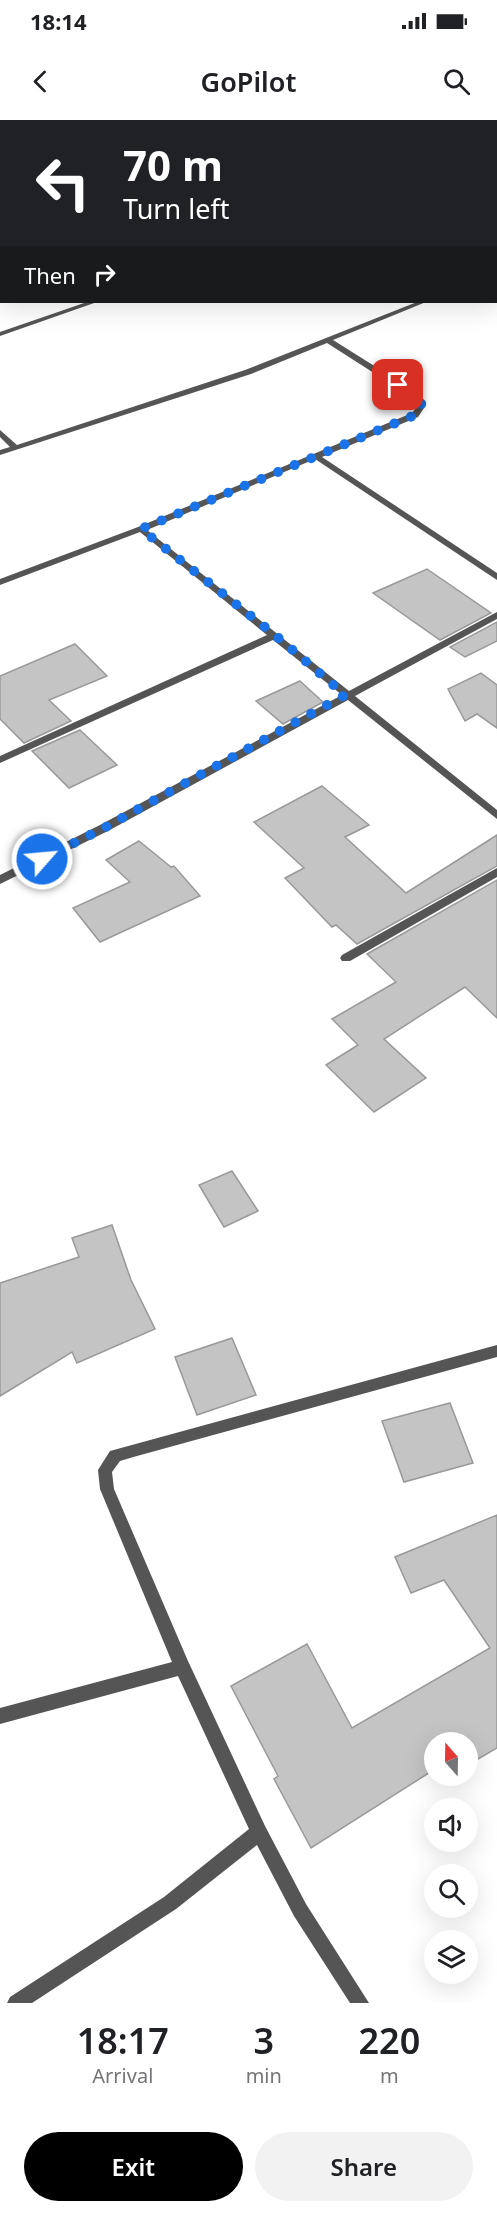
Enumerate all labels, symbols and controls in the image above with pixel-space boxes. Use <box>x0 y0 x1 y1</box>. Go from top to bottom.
text: 18:14 <box>30 6 87 36</box>
text: GoPilot <box>201 63 296 100</box>
icon: back <box>24 65 57 98</box>
icon: search <box>440 65 473 98</box>
text: 70 m <box>123 136 223 193</box>
icon: left <box>24 144 102 222</box>
text: Turn left <box>123 190 229 227</box>
icon: right <box>88 258 121 291</box>
text: Then <box>24 260 76 290</box>
pin <box>372 359 423 410</box>
icon: arrive <box>381 368 414 401</box>
position arrow <box>10 827 74 891</box>
north arrow <box>424 1732 478 1786</box>
map controls <box>424 1732 478 1984</box>
button: sound <box>424 1798 478 1852</box>
button: search <box>424 1864 478 1918</box>
button: layers <box>424 1930 478 1984</box>
text: 18:17 <box>77 2016 169 2065</box>
text: 3 <box>253 2016 274 2065</box>
text: 220 <box>359 2016 420 2065</box>
text: Arrival <box>92 2062 153 2089</box>
text: min <box>246 2062 282 2089</box>
text: m <box>380 2062 399 2089</box>
button: Exit <box>24 2132 243 2201</box>
button: Share <box>255 2132 473 2201</box>

